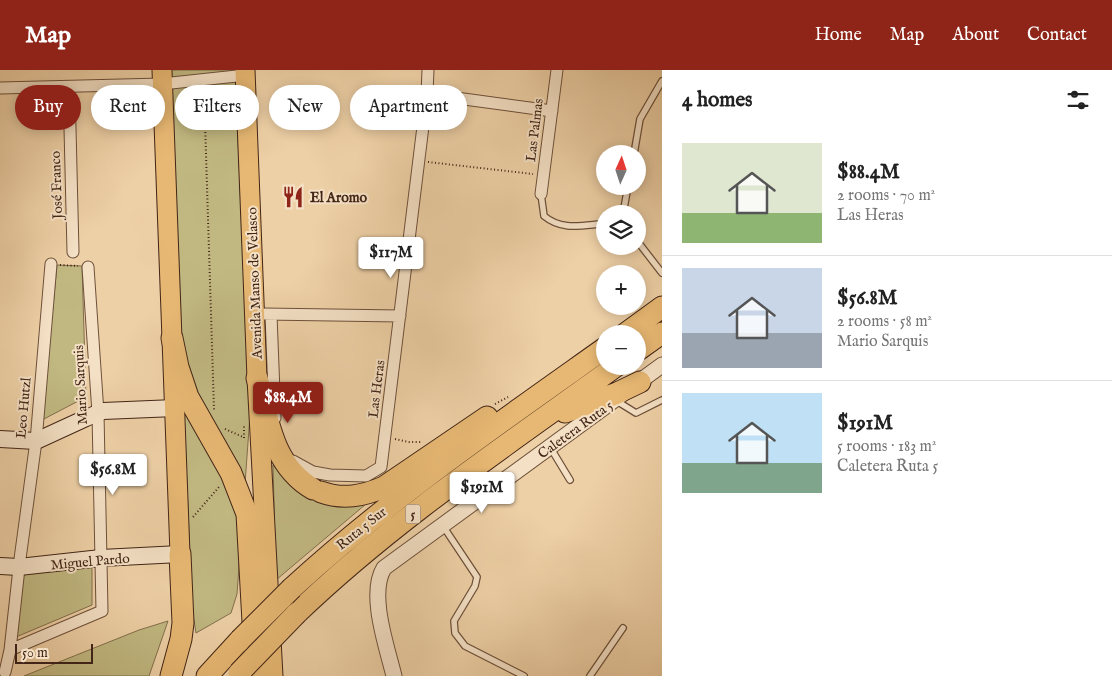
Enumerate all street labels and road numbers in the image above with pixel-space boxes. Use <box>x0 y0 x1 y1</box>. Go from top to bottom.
street label: Las Palmas <box>522 97 548 163</box>
street label: José Franco <box>47 150 67 221</box>
street label: Avenida Manso de Velasco <box>243 206 267 360</box>
street label: Mario Sarquis <box>70 345 92 425</box>
street label: Las Heras <box>365 359 389 419</box>
street label: Leo Hutzl <box>12 377 36 439</box>
street label: Caletera Ruta 5 <box>534 396 617 463</box>
street label: Ruta 5 Sur <box>333 503 390 554</box>
road number: 5 <box>406 504 420 524</box>
street label: Miguel Pardo <box>50 550 131 574</box>

